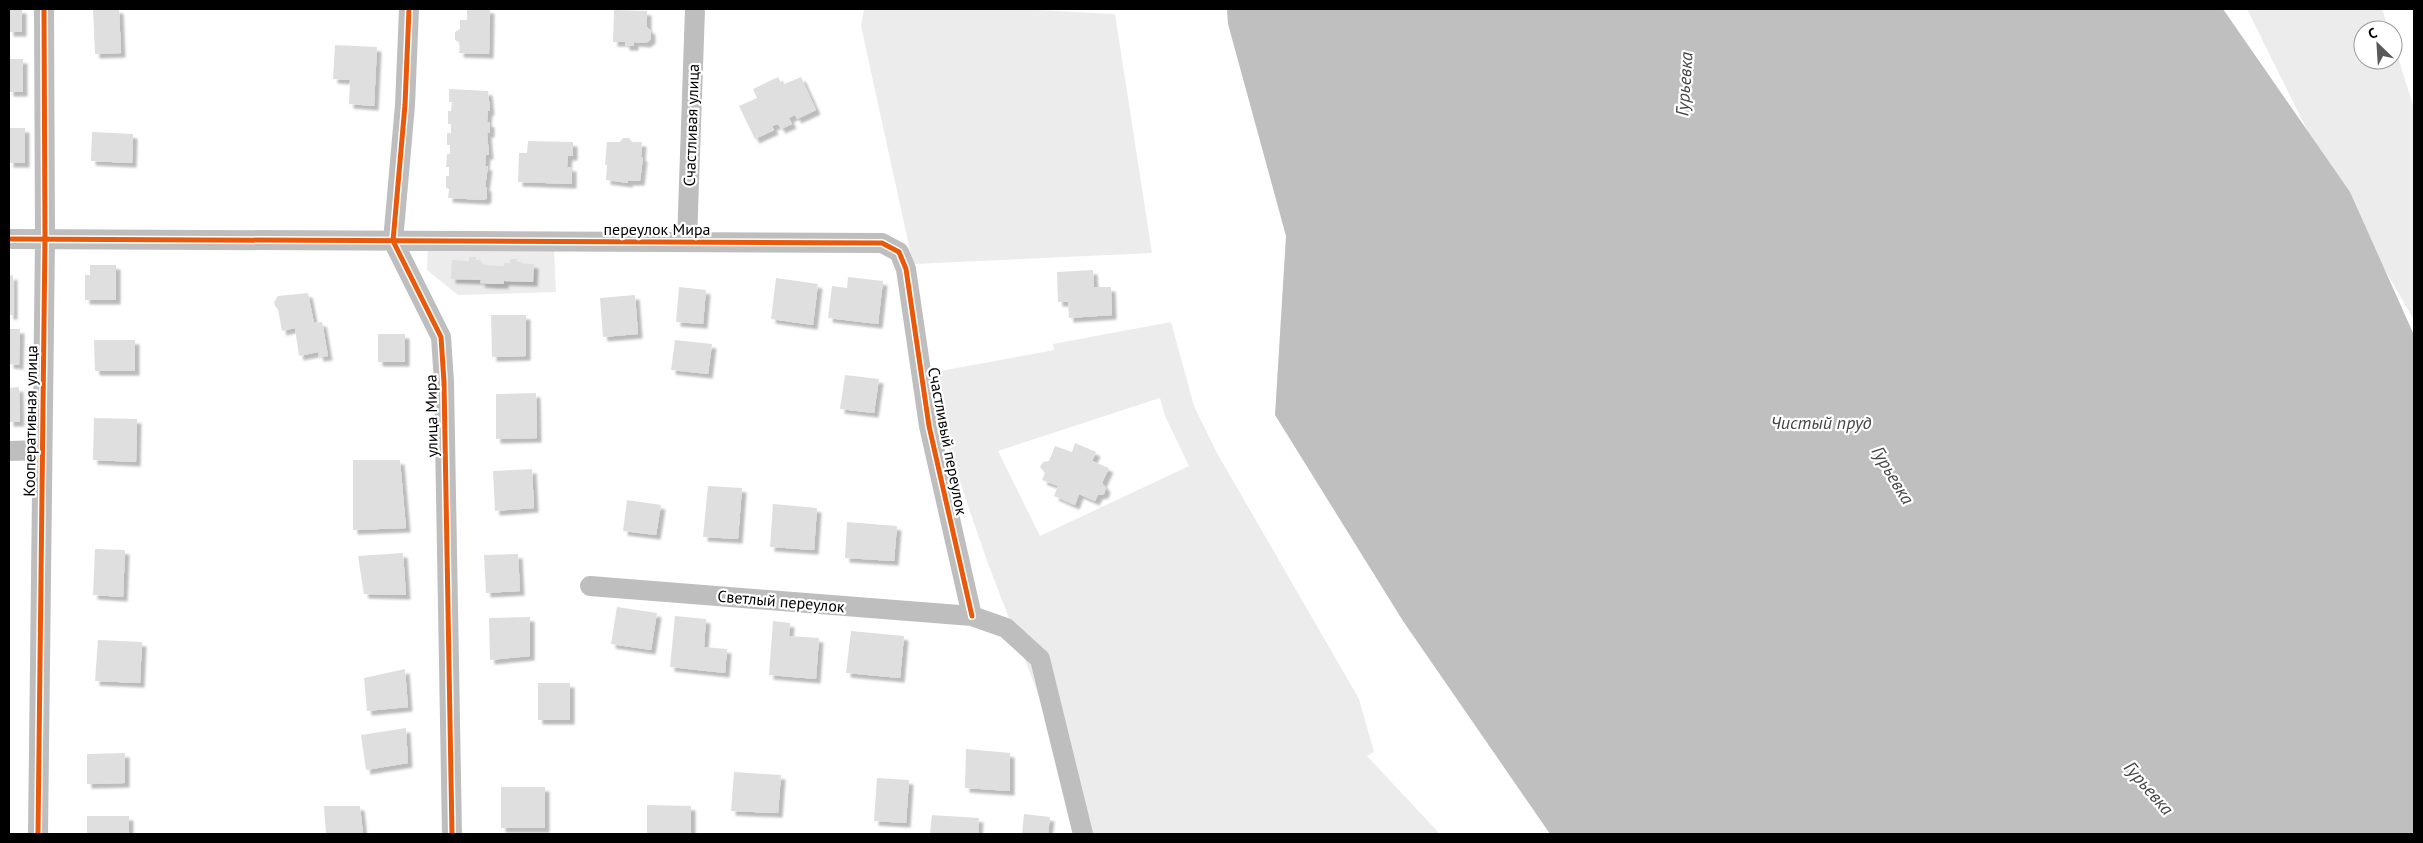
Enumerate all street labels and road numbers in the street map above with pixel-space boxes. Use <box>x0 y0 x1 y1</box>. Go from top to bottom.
street label: Счастливая улица <box>679 63 703 187</box>
street label: переулок Мира <box>604 219 710 239</box>
street label: Кооперативная улица <box>19 345 41 497</box>
street label: Счастливый переулок <box>924 365 972 517</box>
street label: улица Мира <box>420 374 442 458</box>
street label: Светлый переулок <box>717 585 846 617</box>

